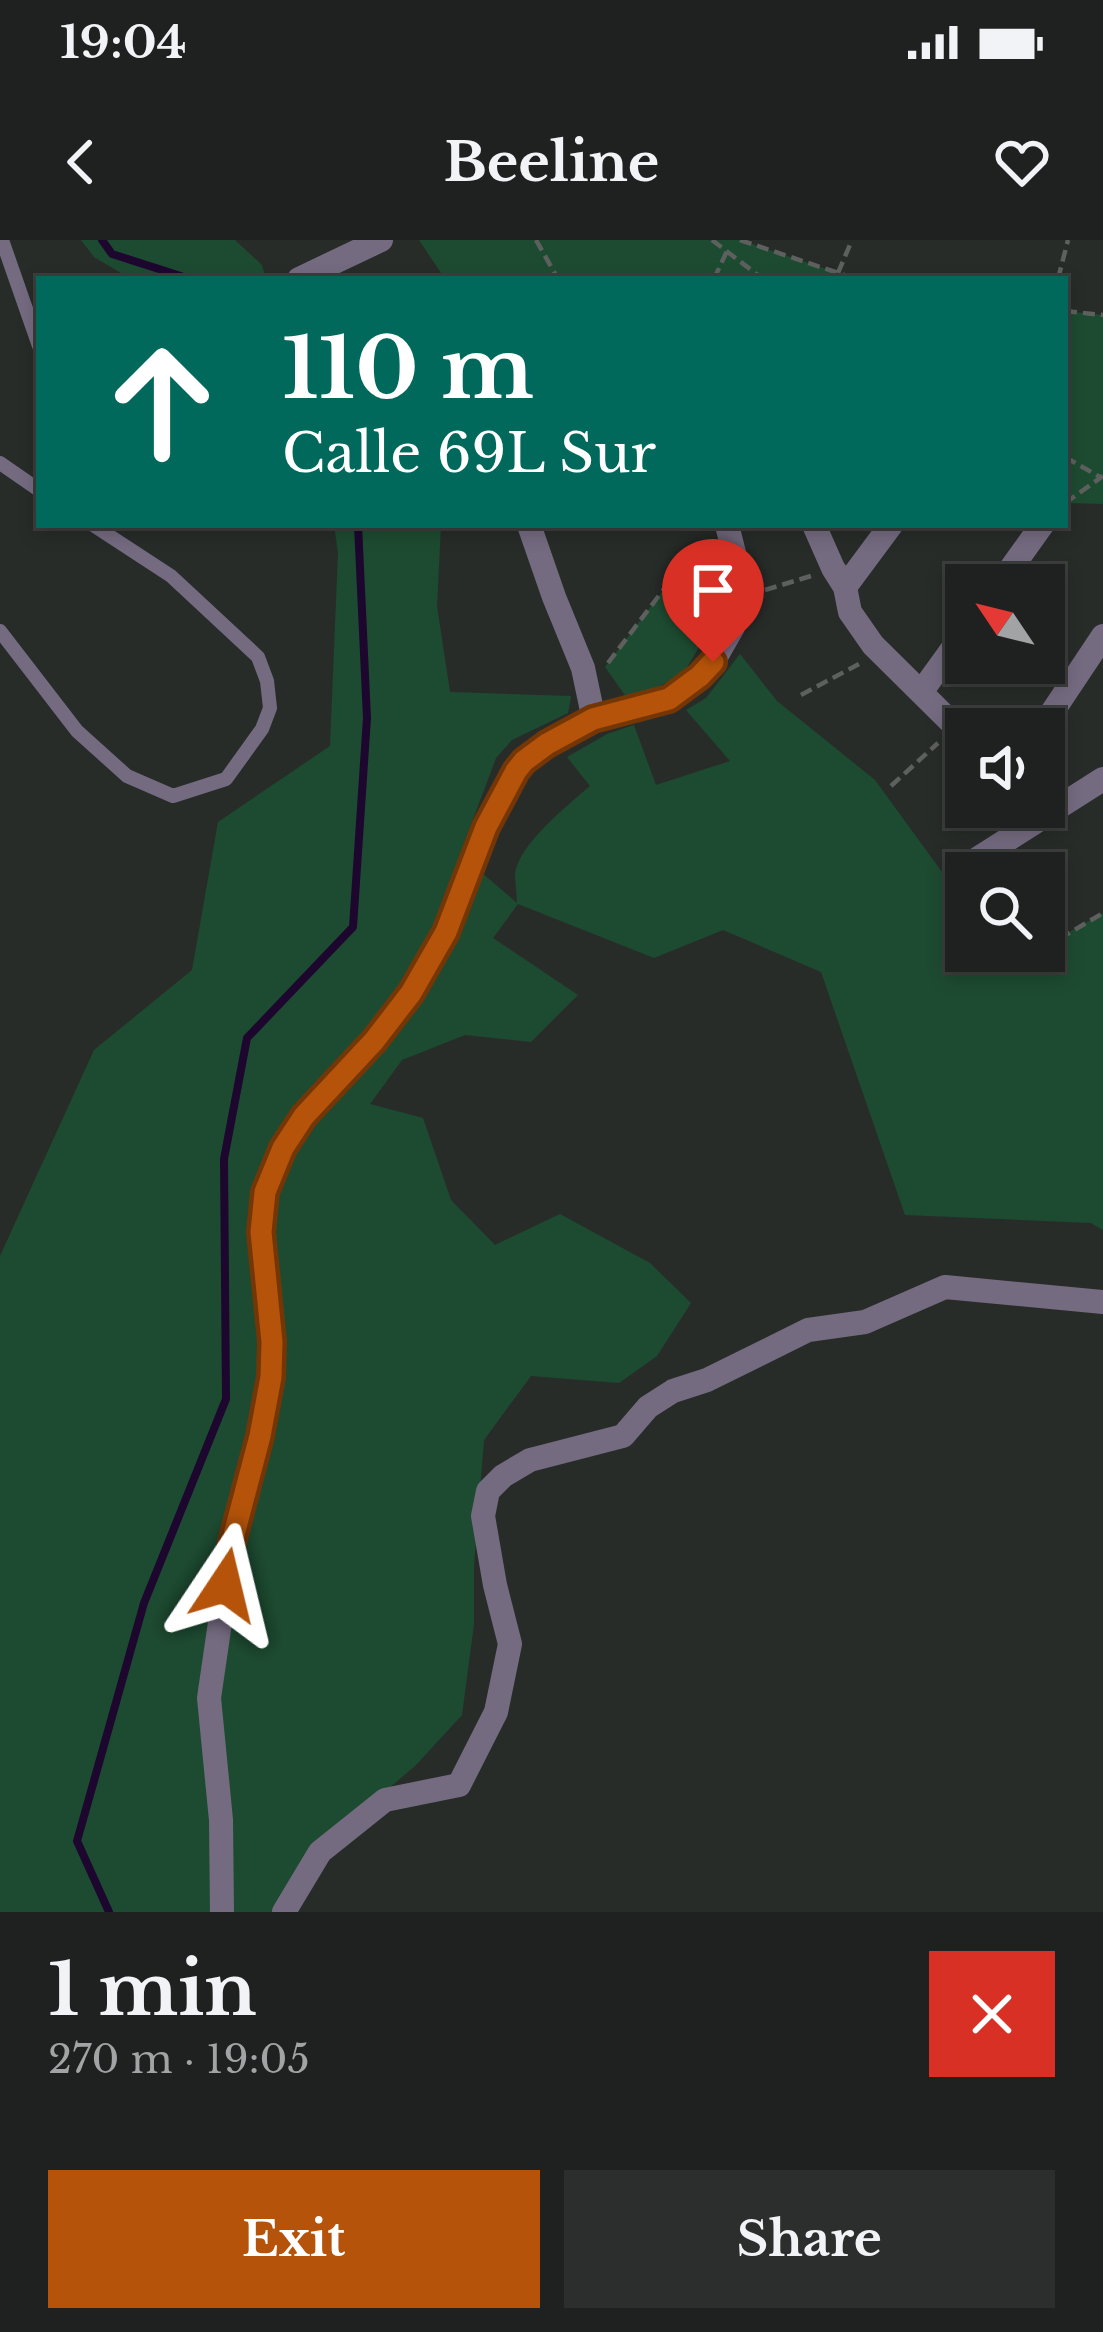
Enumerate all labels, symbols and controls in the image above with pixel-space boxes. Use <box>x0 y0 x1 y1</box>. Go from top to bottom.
text: 19:04 <box>60 14 187 70</box>
icon: back <box>48 129 114 195</box>
text: Beeline <box>444 129 659 196</box>
icon: heart <box>989 129 1055 195</box>
text: 110 m <box>282 317 534 421</box>
icon: ahead <box>84 324 240 480</box>
text: Calle 69L Sur <box>282 420 656 487</box>
pin <box>662 539 764 662</box>
icon: arrive <box>680 557 746 623</box>
north arrow <box>945 564 1065 684</box>
map controls <box>945 564 1065 972</box>
button: sound <box>945 708 1065 828</box>
button: search <box>945 852 1065 972</box>
position arrow <box>162 1522 288 1648</box>
text: 1 min <box>48 1945 257 2034</box>
button: close <box>929 1951 1055 2077</box>
text: 270 m · 19:05 <box>48 2035 310 2084</box>
button: Exit <box>48 2170 540 2308</box>
button: Share <box>564 2170 1055 2308</box>

